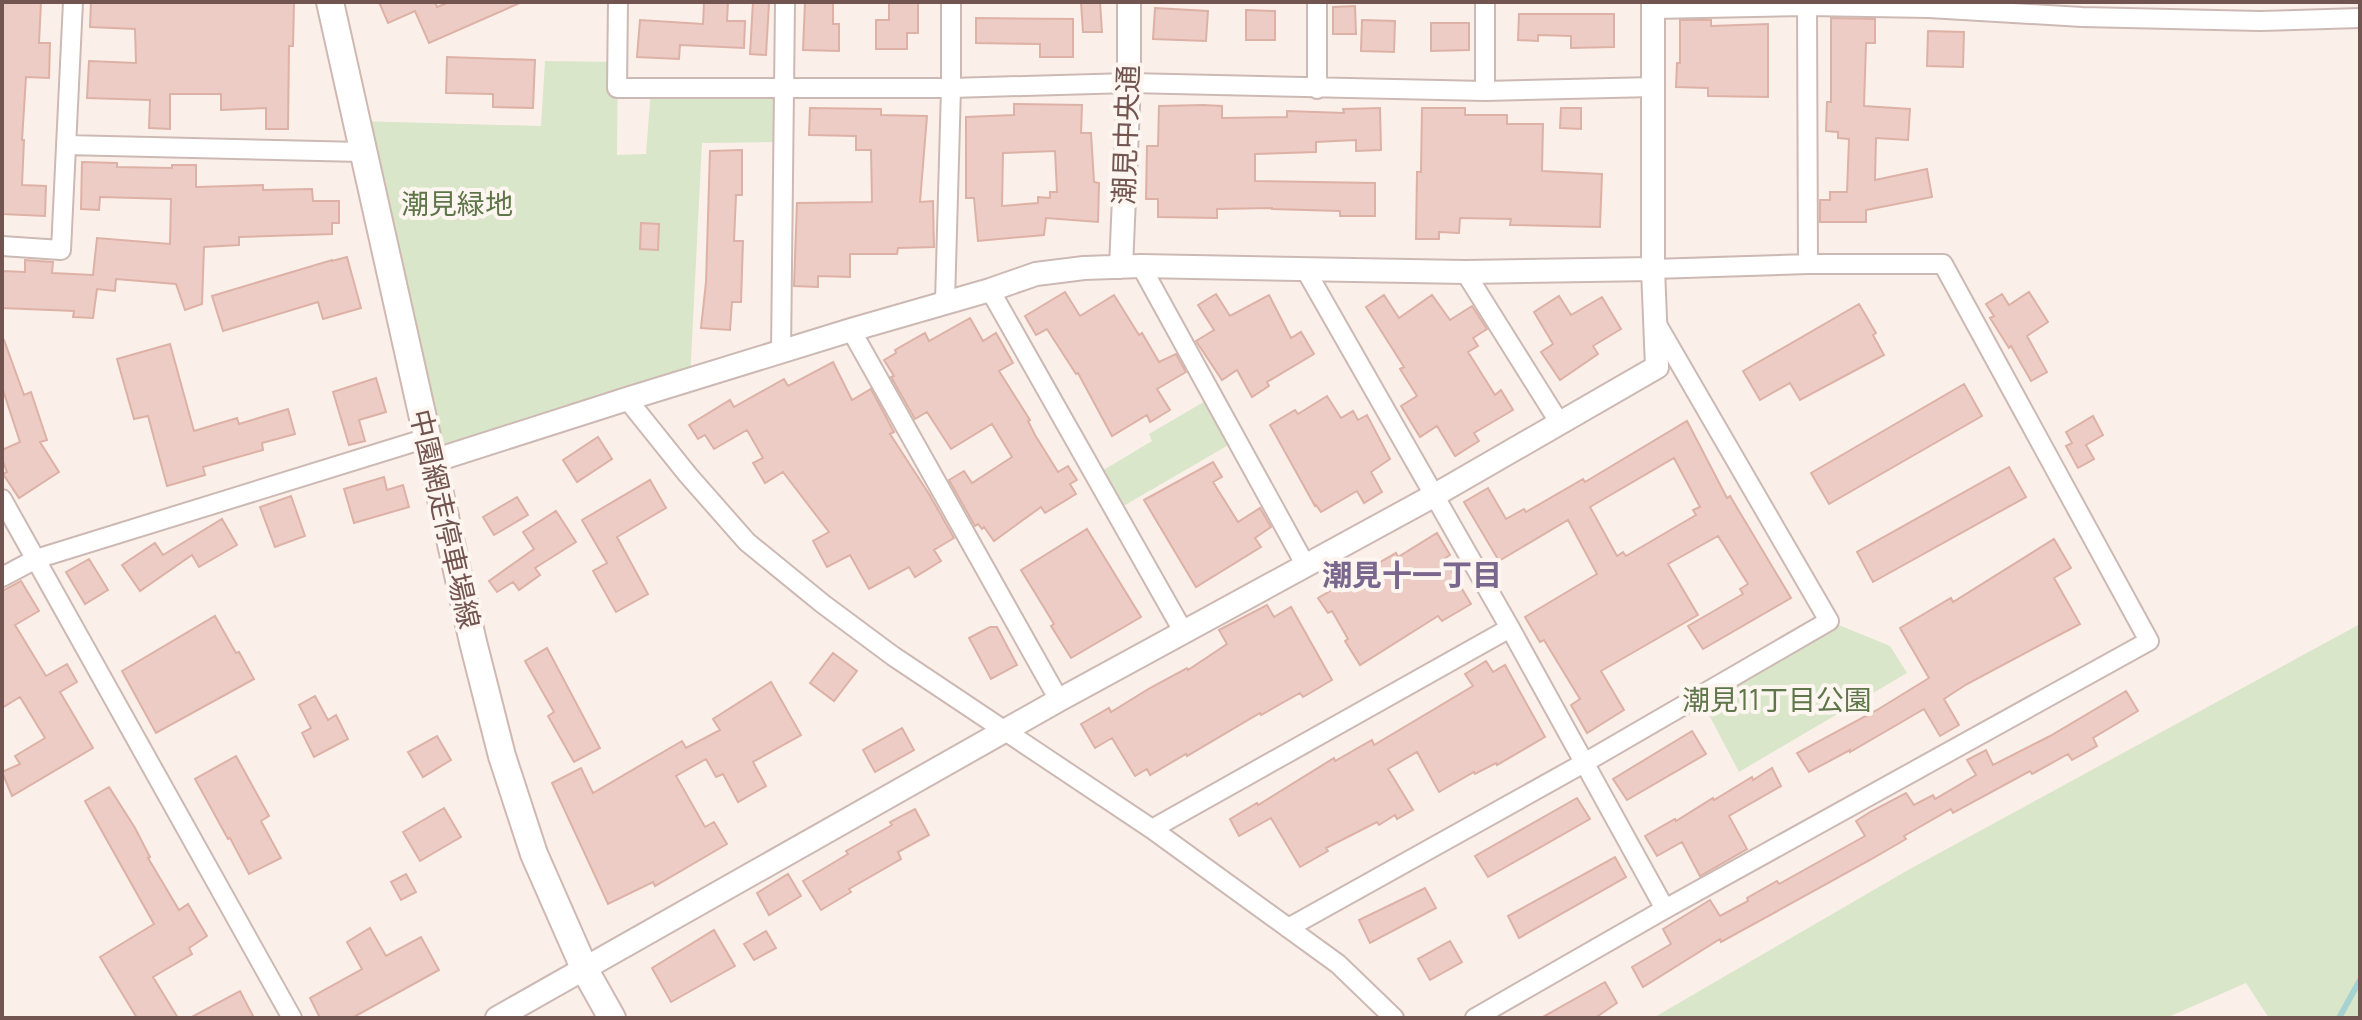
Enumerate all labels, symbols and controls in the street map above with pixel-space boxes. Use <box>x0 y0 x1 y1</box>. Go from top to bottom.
street label: 潮見中央通 <box>1104 64 1146 206</box>
park label: 潮見緑地 <box>401 184 513 222</box>
street label: 中園網走停車場線 <box>402 405 490 632</box>
district label: 潮見十一丁目 <box>1322 554 1502 595</box>
park label: 潮見11丁目公園 <box>1682 680 1872 718</box>

